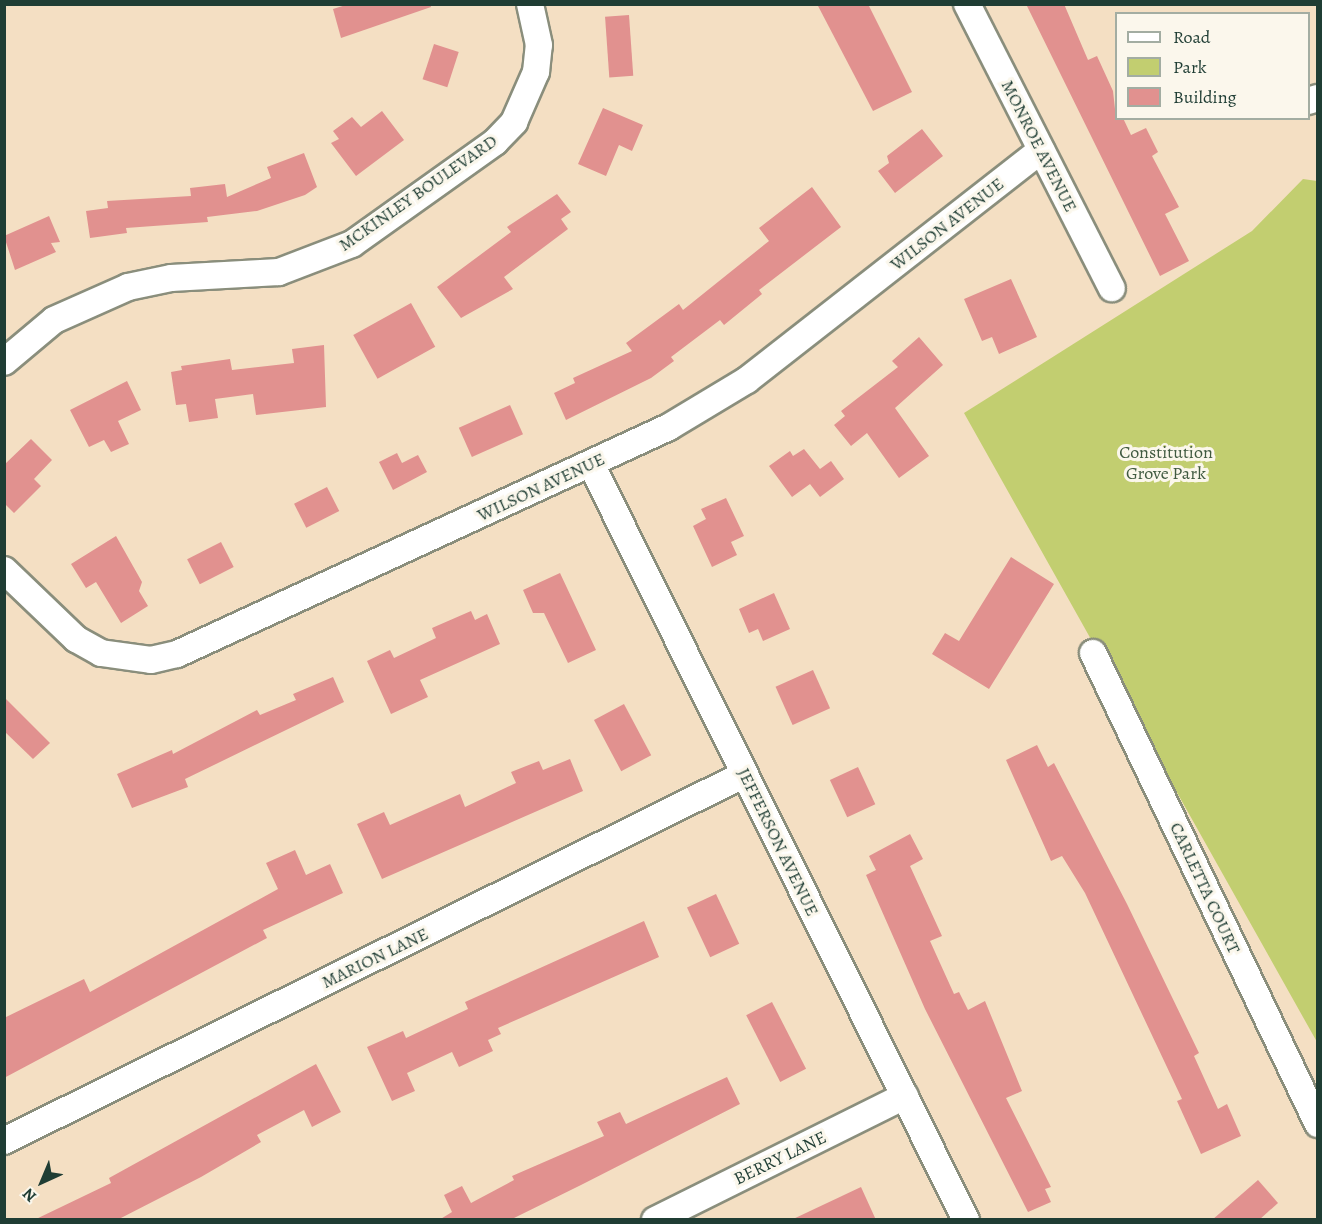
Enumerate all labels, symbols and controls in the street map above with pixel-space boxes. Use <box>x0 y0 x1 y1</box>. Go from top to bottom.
legend <box>1115 12 1310 120</box>
text: Road <box>1173 25 1210 49</box>
text: Park <box>1173 55 1207 79</box>
street label: MONROE AVENUE <box>996 76 1082 216</box>
text: Building <box>1173 85 1237 109</box>
street label: MCKINLEY BOULEVARD <box>335 130 501 256</box>
street label: WILSON AVENUE <box>886 173 1008 275</box>
park label: Constitution Grove Park <box>1119 442 1213 484</box>
street label: WILSON AVENUE <box>474 448 608 526</box>
street label: JEFFERSON AVENUE <box>733 764 823 920</box>
street label: CARLETTA COURT <box>1165 819 1245 957</box>
street label: MARION LANE <box>318 923 432 993</box>
street label: BERRY LANE <box>730 1126 830 1190</box>
north arrow <box>12 1152 72 1212</box>
text: N <box>18 1183 41 1207</box>

